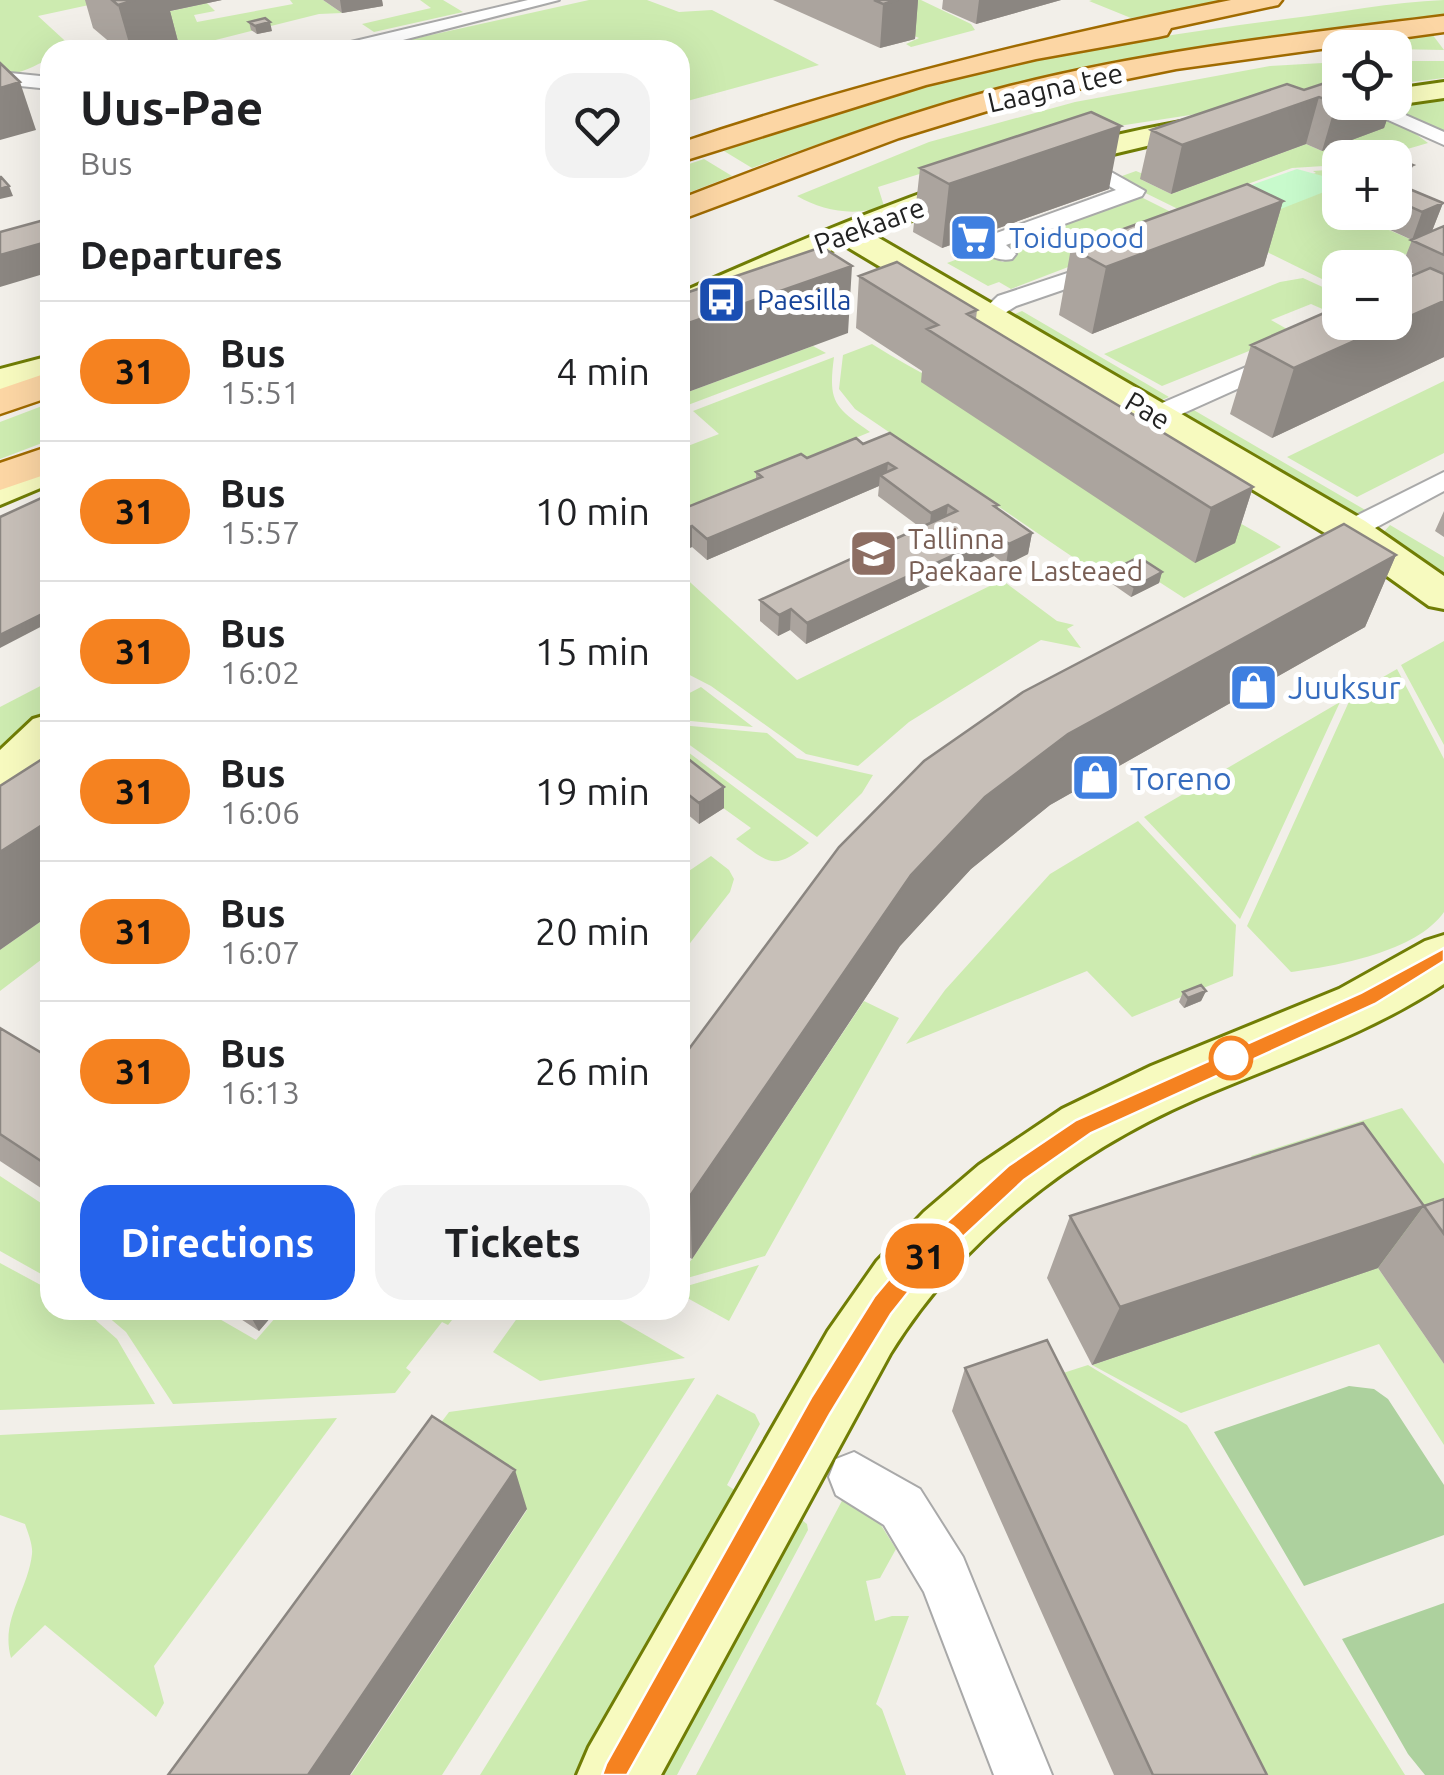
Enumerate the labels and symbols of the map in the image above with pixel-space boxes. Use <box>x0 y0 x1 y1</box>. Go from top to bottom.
street label: Laagna tee <box>984 56 1126 118</box>
street label: Paekaare <box>810 191 928 259</box>
supermarket icon: Toidupood <box>948 211 1000 263</box>
place label: Toidupood <box>1009 222 1144 253</box>
bus stop icon: Paesilla <box>696 273 748 325</box>
place label: Paesilla <box>757 284 851 315</box>
street label: Pae <box>1120 385 1176 435</box>
place label: Tallinna Paekaare Lasteaed <box>908 523 1143 586</box>
school or university icon: Tallinna Paekaare Lasteaed <box>847 528 899 580</box>
shop icon: Juuksur <box>1227 661 1279 713</box>
place label: Juuksur <box>1288 669 1401 705</box>
shop icon: Toreno <box>1069 752 1121 804</box>
place label: Toreno <box>1130 760 1232 796</box>
unlabelled marker <box>1210 1037 1252 1079</box>
line badge: 31 <box>880 1224 970 1288</box>

